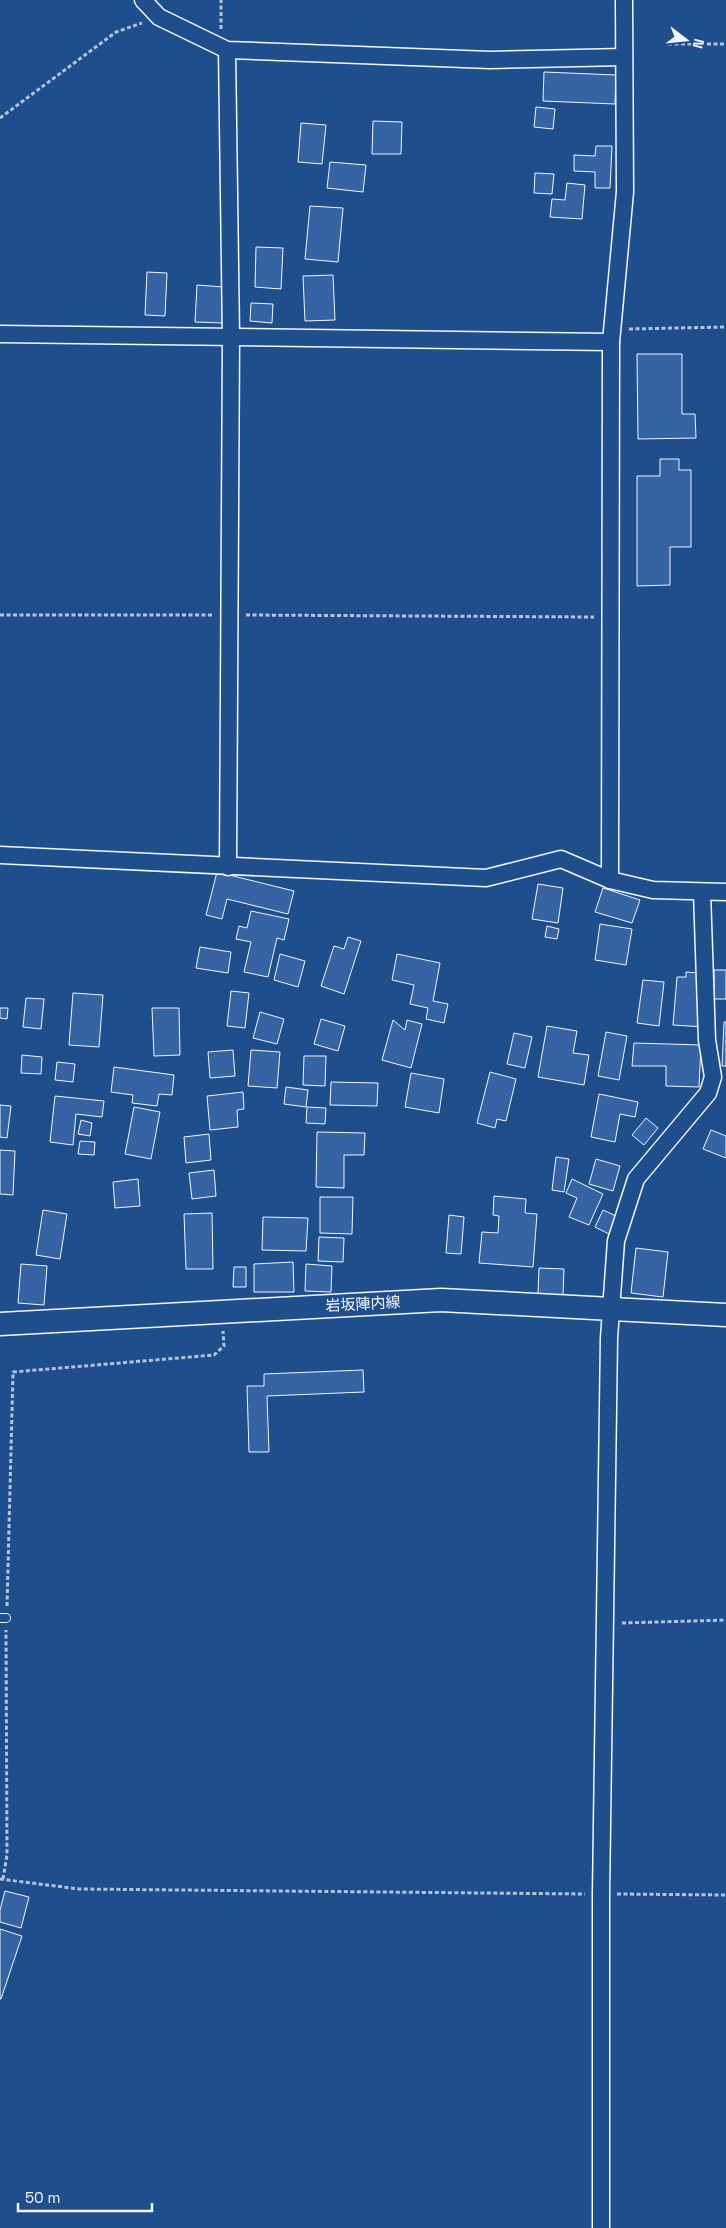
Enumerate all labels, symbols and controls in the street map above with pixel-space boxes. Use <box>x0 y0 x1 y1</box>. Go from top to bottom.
north arrow <box>661 15 711 65</box>
text: N <box>689 37 708 51</box>
street label: 岩坂陣内線 <box>325 1292 401 1315</box>
scale bar <box>18 2180 151 2212</box>
text: 50 m <box>25 2188 60 2207</box>

